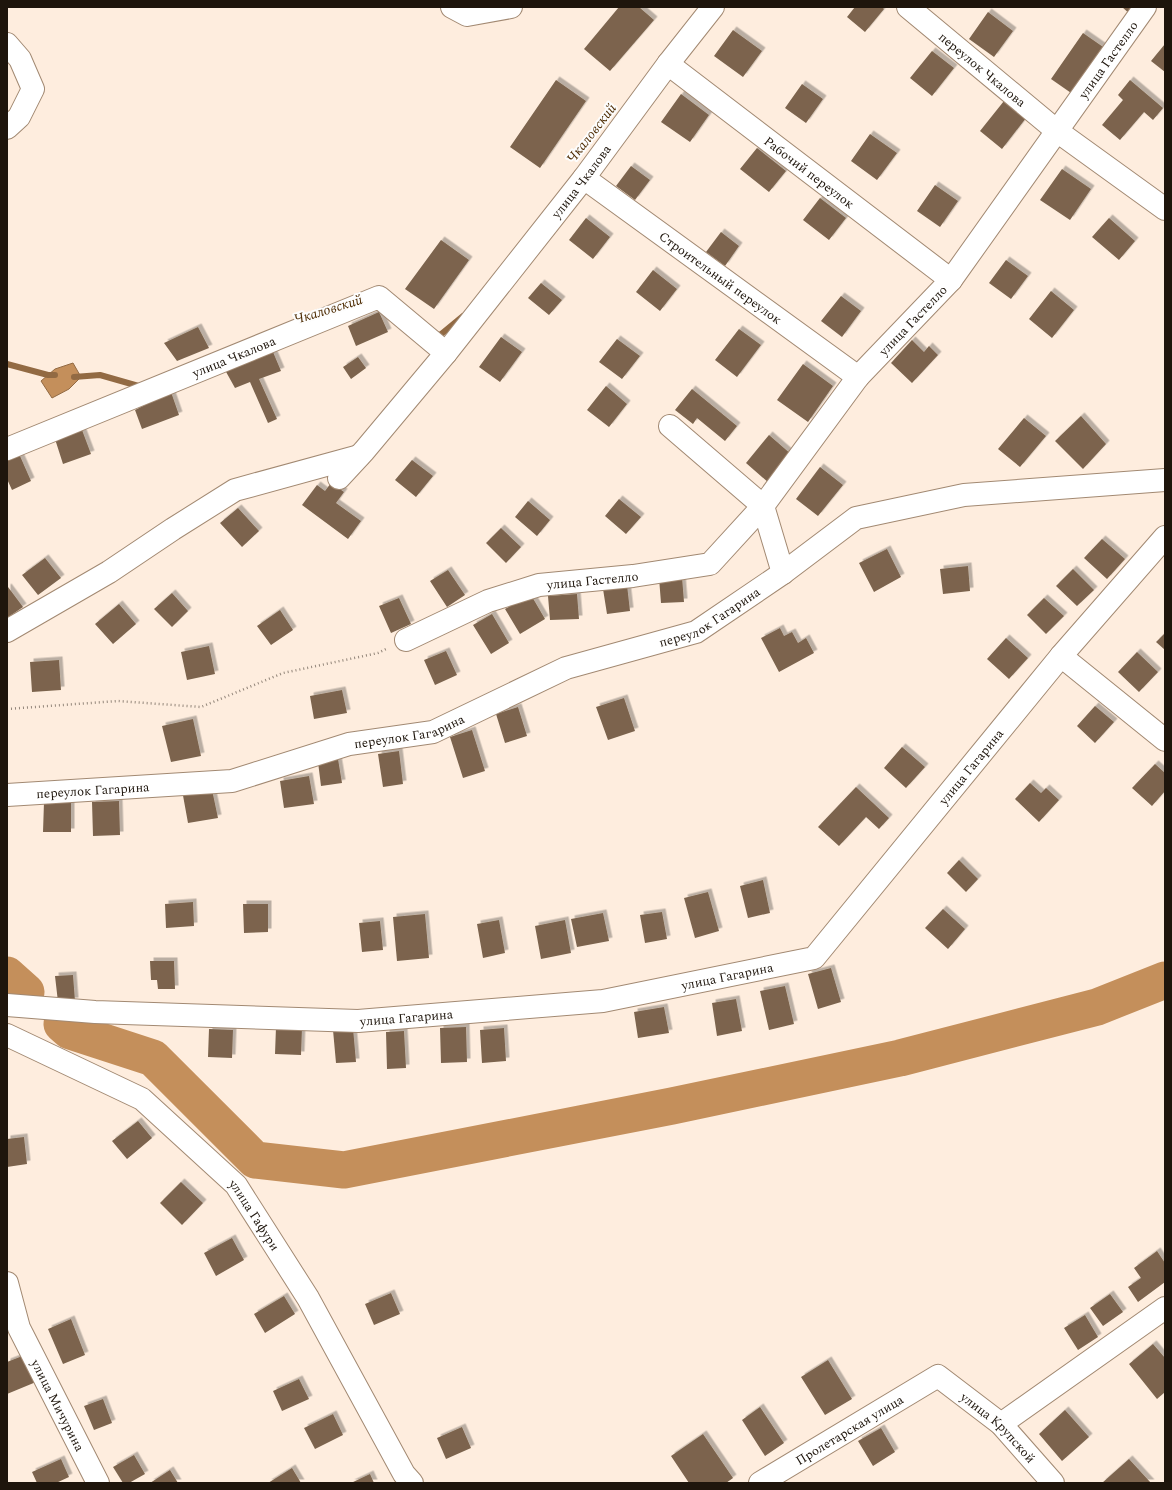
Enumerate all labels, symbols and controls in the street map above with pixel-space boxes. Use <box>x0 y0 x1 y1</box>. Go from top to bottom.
street label: улица Гастелло <box>1073 17 1143 104</box>
street label: переулок Чкалова <box>934 27 1031 113</box>
water label: Чкаловский <box>561 98 622 168</box>
street label: Рабочий переулок <box>759 132 859 214</box>
street label: улица Чкалова <box>546 140 617 224</box>
street label: Строительный переулок <box>655 227 786 330</box>
street label: улица Гастелло <box>874 281 952 361</box>
water label: Чкаловский <box>291 289 366 330</box>
street label: улица Чкалова <box>189 331 280 384</box>
street label: улица Гастелло <box>545 566 640 595</box>
street label: переулок Гагарина <box>657 582 765 653</box>
street label: переулок Гагарина <box>353 709 469 754</box>
street label: улица Гагарина <box>934 724 1009 810</box>
street label: переулок Гагарина <box>36 777 151 804</box>
street label: улица Гагарина <box>679 957 776 996</box>
street label: улица Гагарина <box>358 1004 454 1032</box>
street label: улица Гафури <box>224 1174 285 1255</box>
street label: улица Мичурина <box>25 1355 90 1456</box>
street label: улица Крупской <box>955 1387 1040 1468</box>
street label: Пролетарская улица <box>792 1390 908 1471</box>

